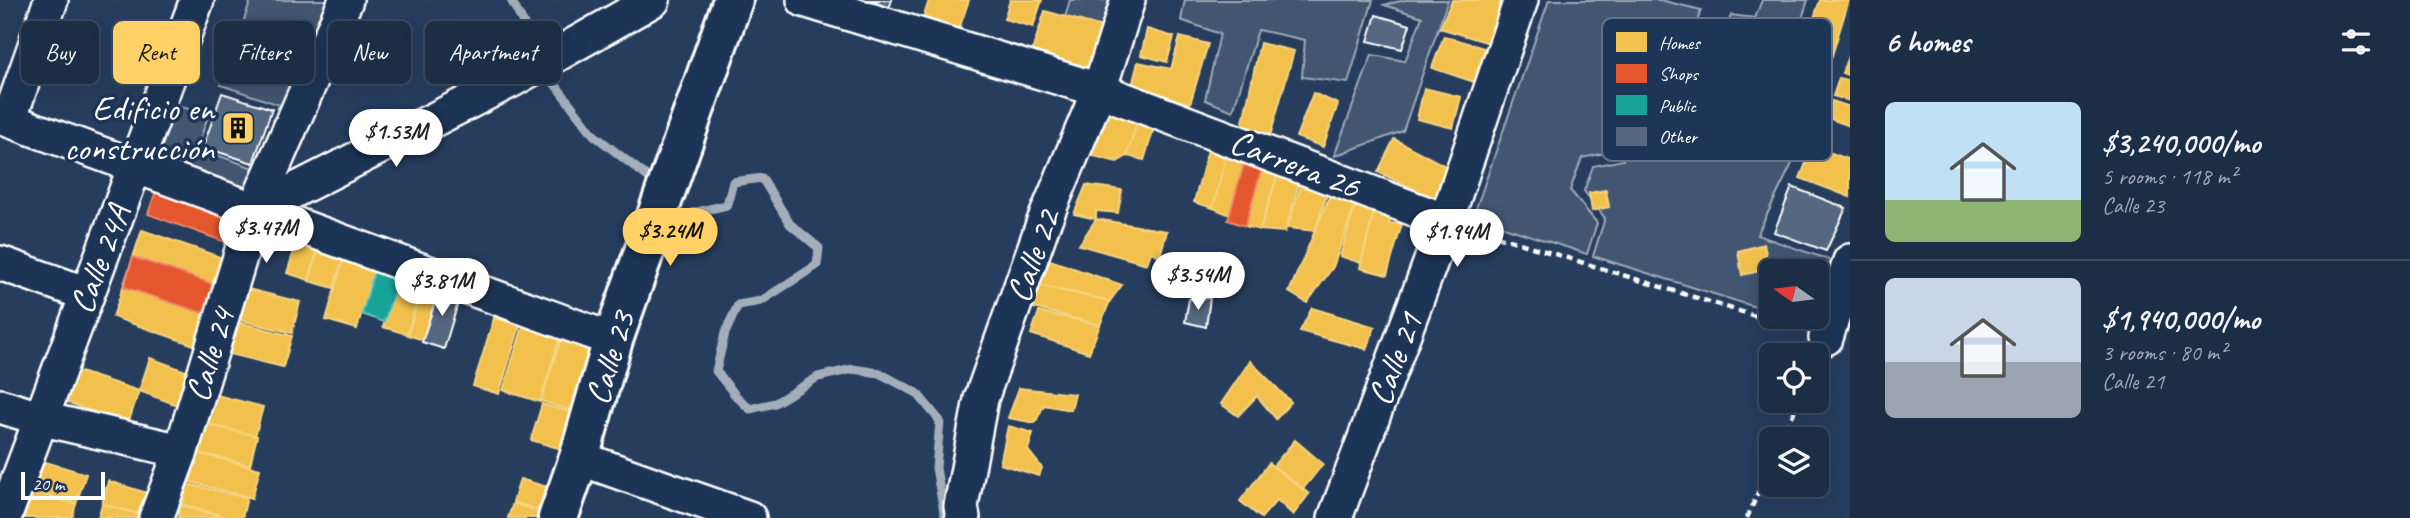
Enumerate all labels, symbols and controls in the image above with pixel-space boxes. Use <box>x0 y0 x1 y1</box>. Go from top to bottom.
legend <box>1602 18 1832 161</box>
chip: Buy <box>21 21 99 84</box>
chip: Rent <box>113 21 200 84</box>
chip: Filters <box>214 21 314 84</box>
chip: New <box>328 21 411 84</box>
chip: Apartment <box>425 21 561 84</box>
text: 6 homes <box>1885 23 1970 61</box>
icon: filters <box>2337 23 2375 61</box>
text: Homes <box>1659 31 1701 55</box>
text: Shops <box>1659 62 1699 86</box>
place label: Edificio en construcción <box>64 86 216 171</box>
text: Public <box>1659 94 1697 118</box>
building icon: Edificio en construcción <box>219 109 257 147</box>
pin: $1.53M <box>339 110 453 169</box>
text: $1.53M <box>365 117 427 146</box>
street label: Carrera 26 <box>1224 119 1367 210</box>
text: $3,240,000/mo <box>2102 124 2260 162</box>
text: Other <box>1659 125 1699 149</box>
icon: home <box>1941 130 2025 214</box>
text: 5 rooms · 118 m² <box>2102 162 2237 191</box>
text: Calle 23 <box>2102 191 2164 220</box>
street label: Calle 24A <box>59 197 142 320</box>
street label: Calle 22 <box>996 201 1071 308</box>
pin: $3.47M <box>209 205 323 265</box>
pin: $3.24M <box>613 208 727 268</box>
pin: $1.94M <box>1400 210 1514 269</box>
text: $3.47M <box>235 213 297 242</box>
text: $3.24M <box>639 216 701 245</box>
text: $1.94M <box>1426 217 1488 246</box>
pin: $3.54M <box>1141 252 1255 312</box>
pin: $3.81M <box>385 258 499 318</box>
north arrow <box>1759 259 1829 329</box>
map controls <box>1759 259 1829 497</box>
text: $3.54M <box>1167 260 1229 289</box>
text: $3.81M <box>411 266 473 295</box>
street label: Calle 24 <box>175 300 246 407</box>
text: $1,940,000/mo <box>2102 300 2260 338</box>
street label: Calle 23 <box>575 304 646 410</box>
street label: Calle 21 <box>1357 305 1434 411</box>
icon: home <box>1941 306 2025 390</box>
text: 3 rooms · 80 m² <box>2102 338 2226 367</box>
button: locate <box>1759 343 1829 413</box>
text: Calle 21 <box>2102 367 2164 396</box>
button: layers <box>1759 427 1829 497</box>
scale bar <box>21 469 105 501</box>
text: 20 m <box>32 472 64 496</box>

